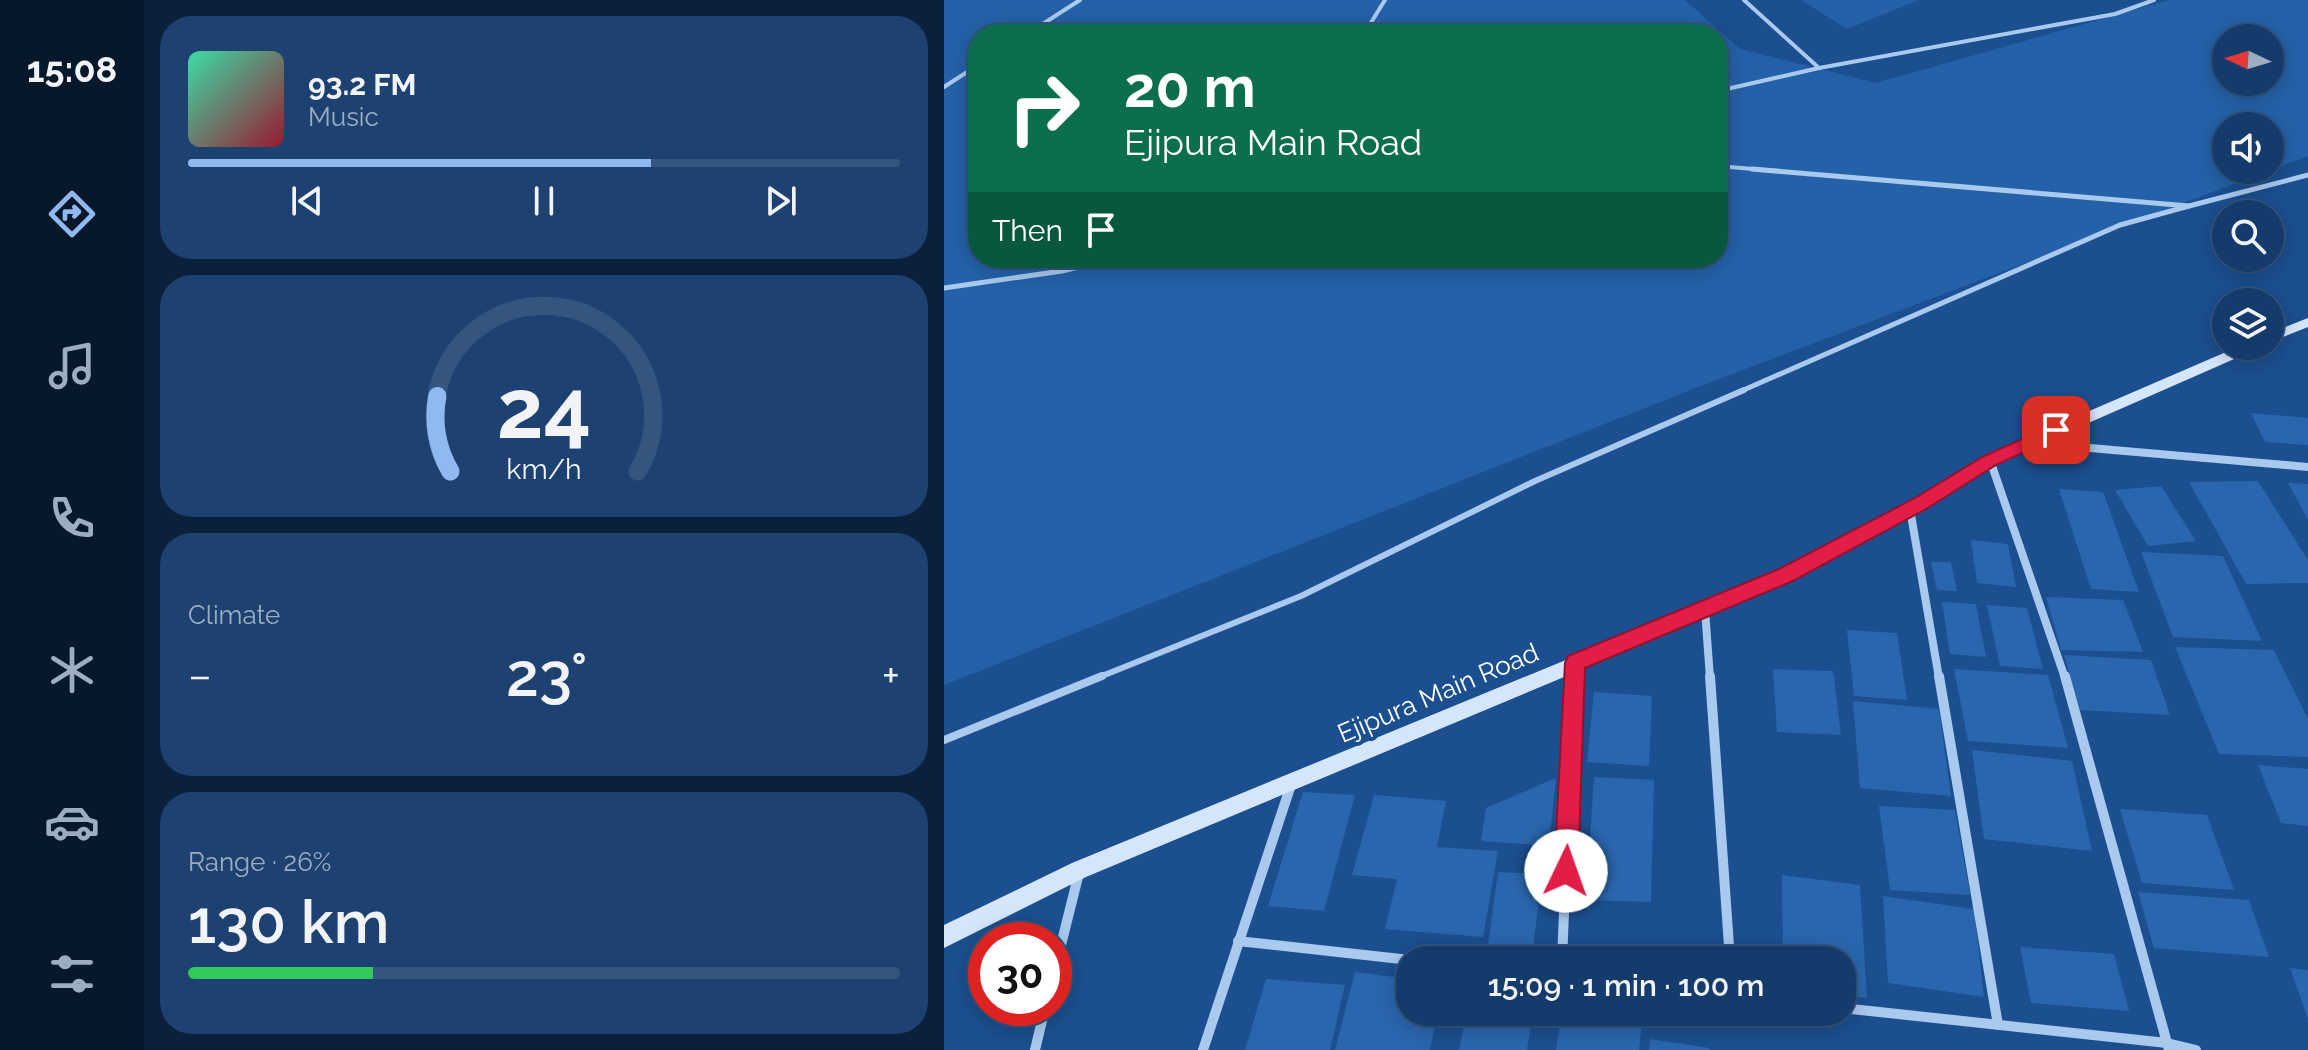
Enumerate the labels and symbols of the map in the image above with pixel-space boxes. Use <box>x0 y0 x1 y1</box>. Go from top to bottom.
north arrow <box>2212 24 2284 96</box>
pin <box>2022 396 2090 464</box>
street label: Ejipura Main Road <box>1333 637 1543 749</box>
position arrow <box>1524 829 1608 913</box>
speed limit sign: 30 <box>968 922 1072 1026</box>

